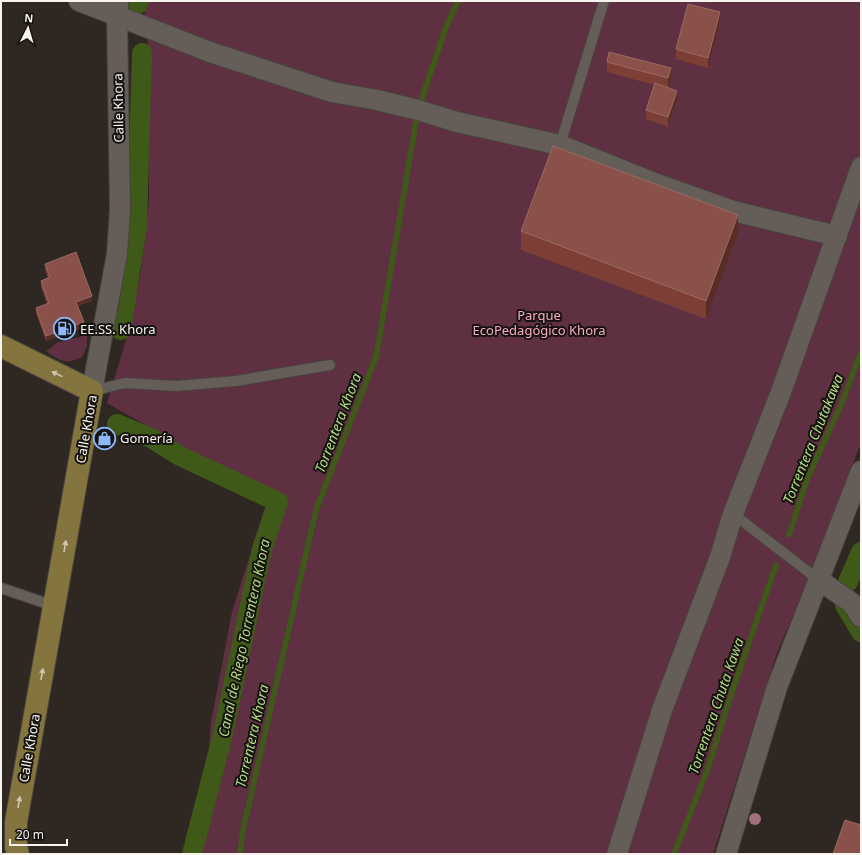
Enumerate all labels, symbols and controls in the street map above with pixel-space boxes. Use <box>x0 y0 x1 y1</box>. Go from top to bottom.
north arrow <box>8 8 48 48</box>
text: N <box>24 10 34 25</box>
street label: Calle Khora <box>108 73 128 143</box>
park label: Parque EcoPedagógico Khora <box>473 306 605 339</box>
fuel station icon: EE.SS. Khora <box>52 316 78 342</box>
place label: EE.SS. Khora <box>80 320 155 338</box>
water label: Torrentera Khora <box>310 370 365 475</box>
one-way arrow <box>52 371 63 377</box>
water label: Torrentera Chutakawa <box>778 371 847 507</box>
street label: Calle Khora <box>71 393 101 465</box>
shop icon: Gomería <box>92 425 118 451</box>
place label: Gomería <box>120 429 173 447</box>
water label: Canal de Riego Torrentera Khora <box>215 537 273 739</box>
one-way arrow <box>62 539 68 552</box>
water label: Torrentera Chuta Kawa <box>683 635 748 777</box>
one-way arrow <box>39 667 45 680</box>
water label: Torrentera Khora <box>232 683 272 789</box>
street label: Calle Khora <box>14 712 44 784</box>
one-way arrow <box>16 795 22 808</box>
scale bar <box>10 821 67 847</box>
text: 20 m <box>16 826 44 843</box>

